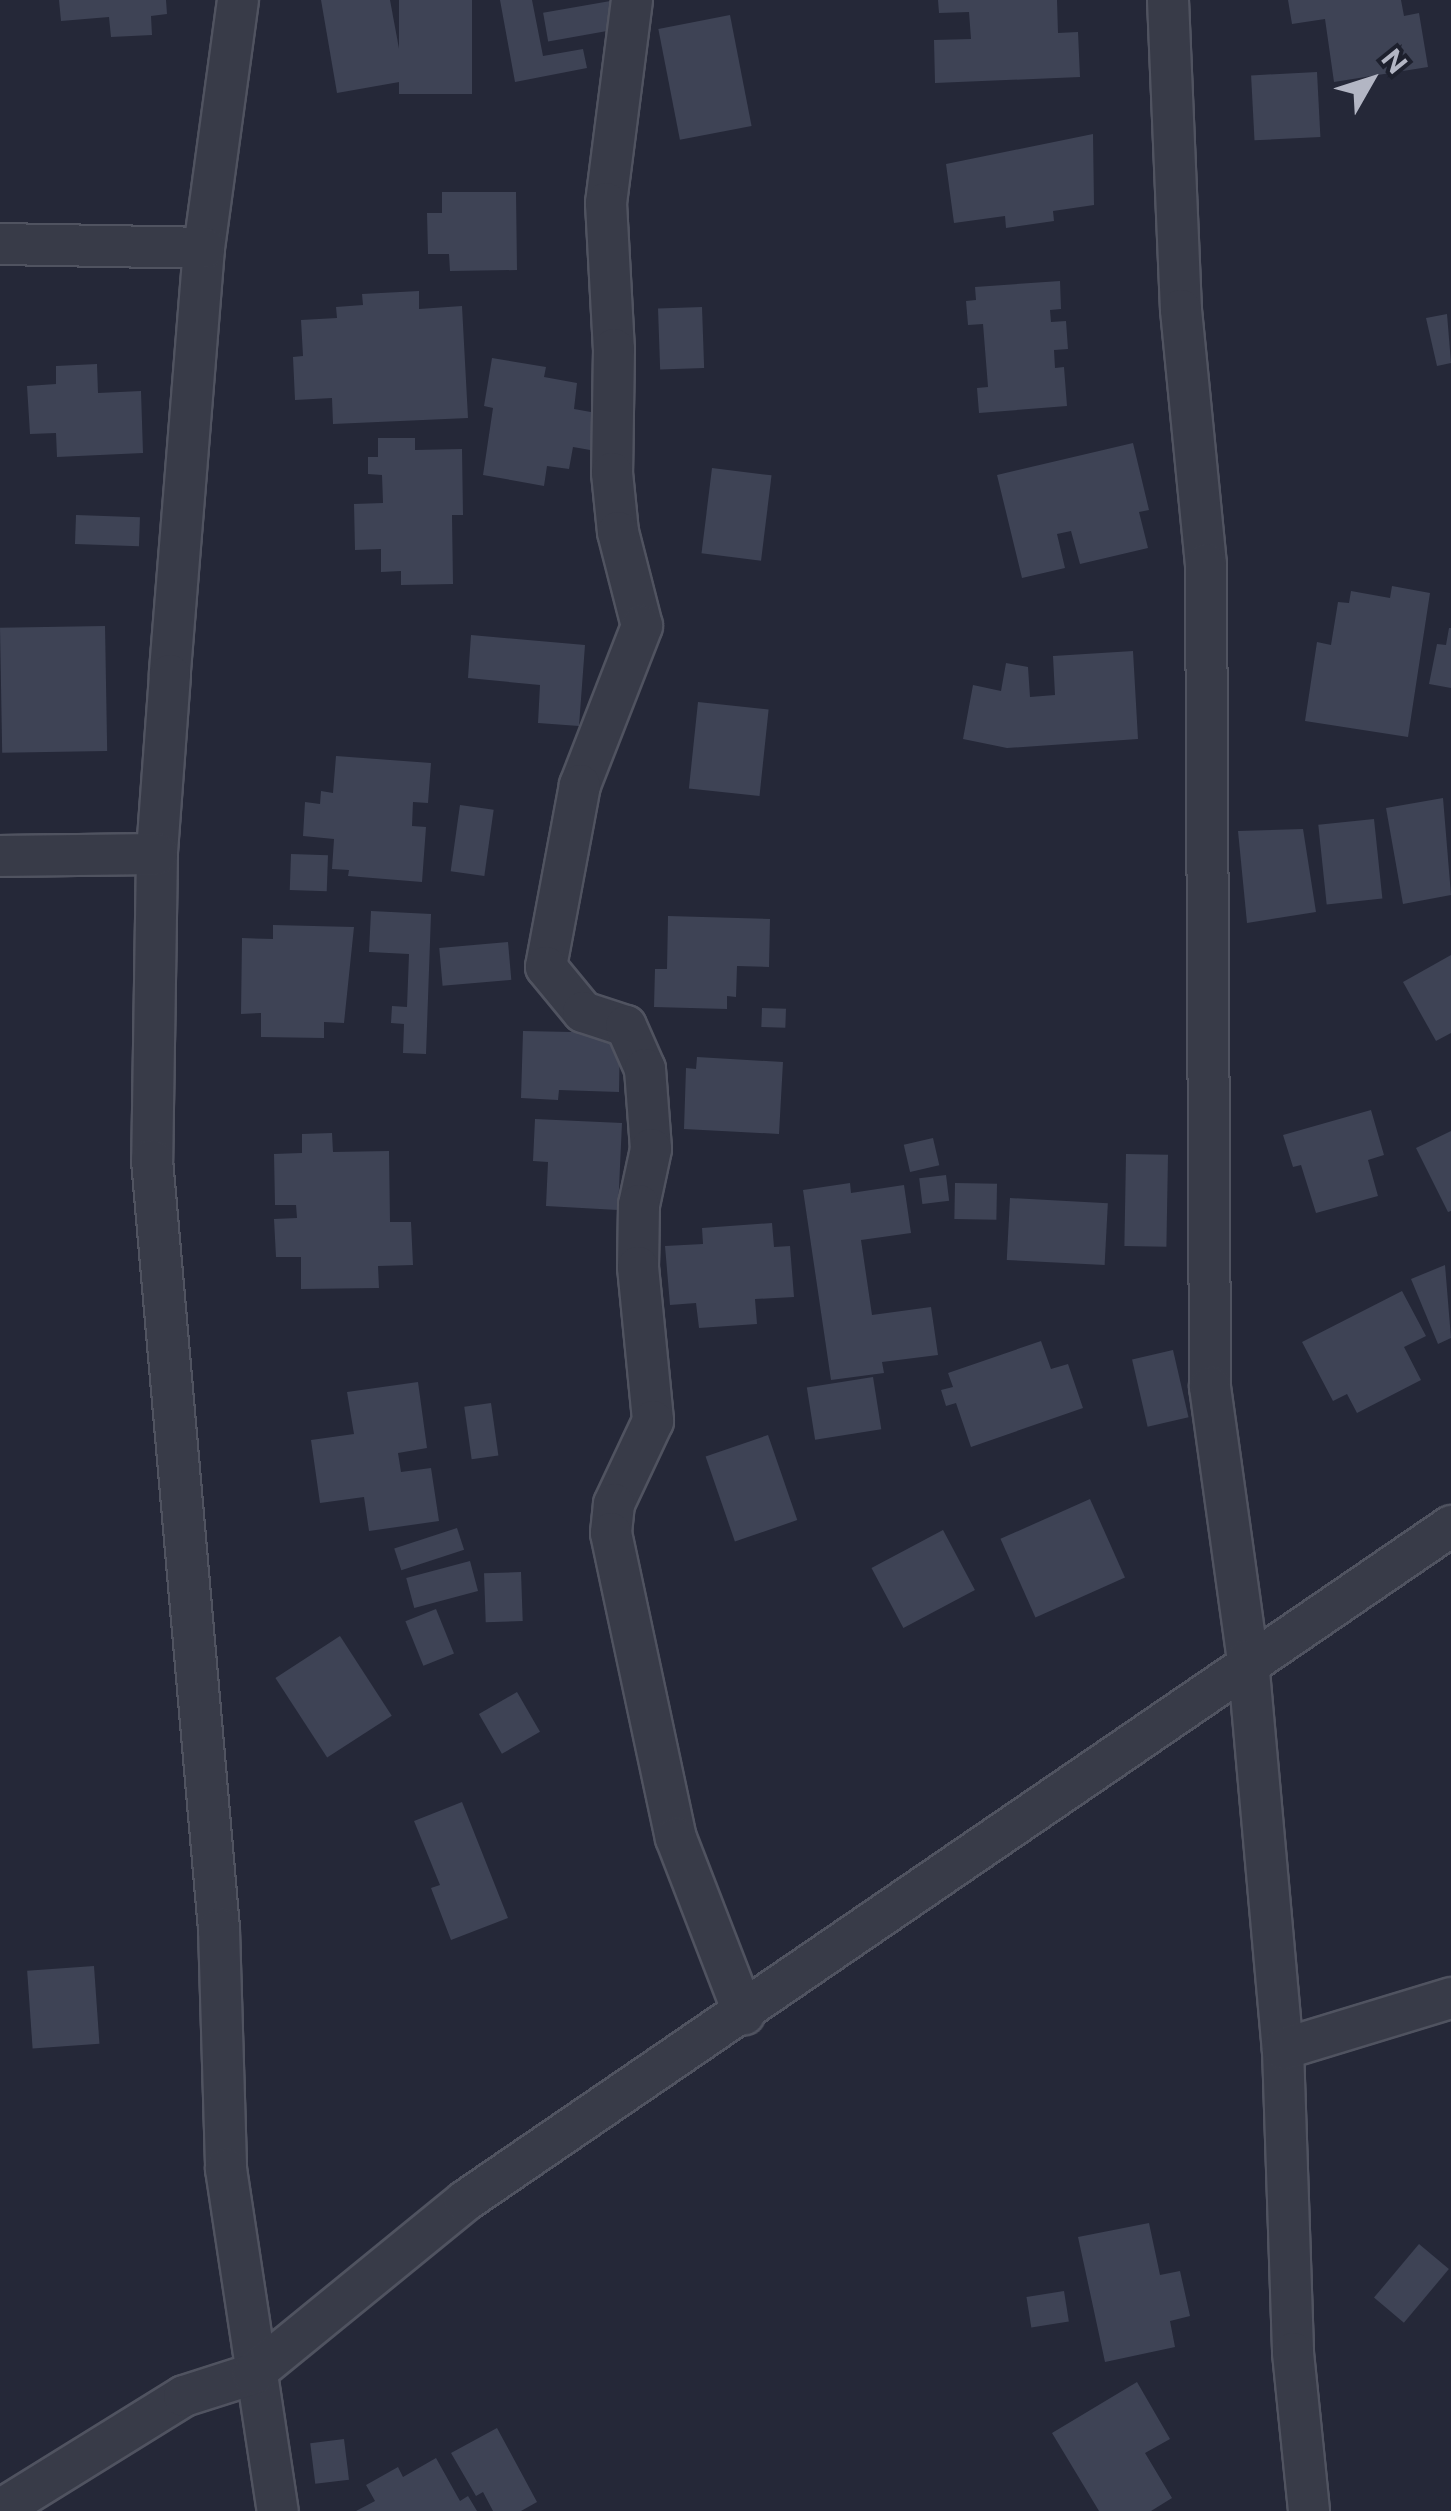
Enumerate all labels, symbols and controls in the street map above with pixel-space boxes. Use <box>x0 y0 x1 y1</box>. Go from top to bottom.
north arrow <box>1321 30 1421 130</box>
text: N <box>1375 42 1414 80</box>

